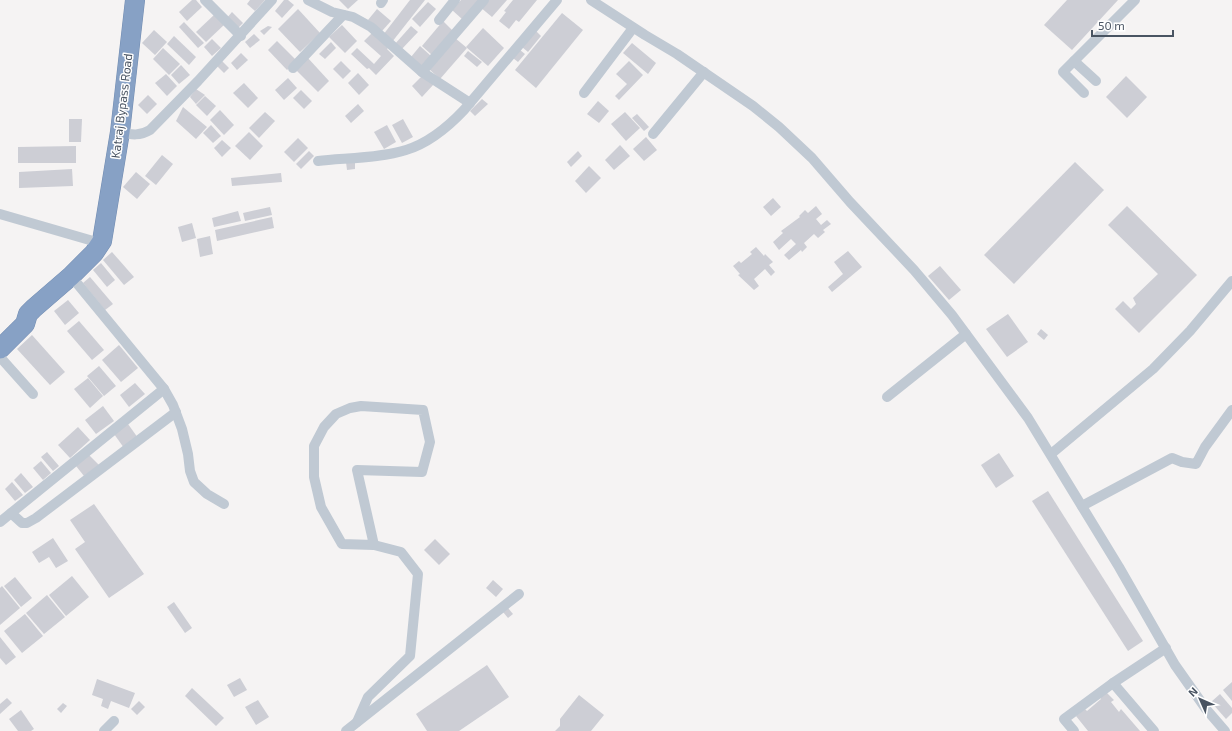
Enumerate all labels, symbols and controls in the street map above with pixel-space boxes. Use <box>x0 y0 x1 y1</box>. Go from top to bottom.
scale bar <box>1092 12 1173 38</box>
text: 50 m <box>1098 18 1125 32</box>
street label: Katraj Bypass Road <box>108 53 135 159</box>
north arrow <box>1180 679 1220 719</box>
text: N <box>1185 684 1200 699</box>

